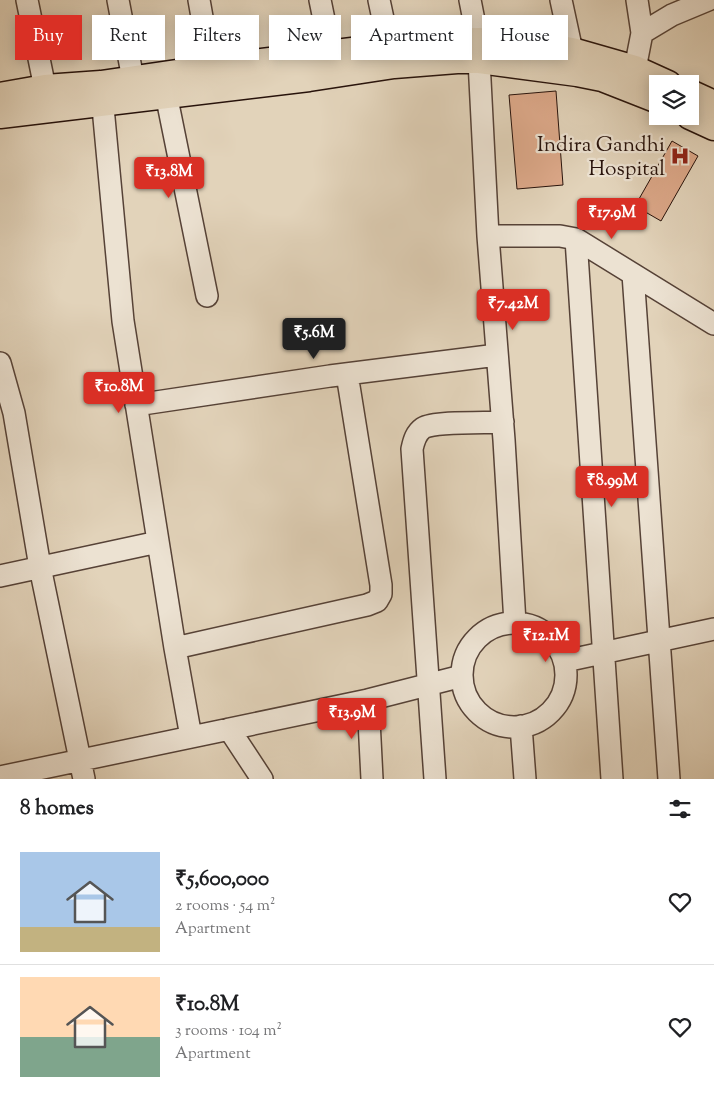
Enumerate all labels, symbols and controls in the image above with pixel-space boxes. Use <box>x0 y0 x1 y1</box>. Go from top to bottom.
chip: Buy <box>15 15 82 60</box>
chip: Rent <box>92 15 165 60</box>
chip: Filters <box>175 15 259 60</box>
chip: New <box>269 15 341 60</box>
chip: Apartment <box>351 15 472 60</box>
chip: House <box>482 15 568 60</box>
map controls <box>649 75 699 125</box>
button: layers <box>649 75 699 125</box>
place label: Indira Gandhi Hospital <box>537 131 665 185</box>
hospital icon: Indira Gandhi Hospital <box>669 145 691 167</box>
pin: ₹13.8M <box>128 156 210 199</box>
text: ₹13.8M <box>145 161 193 184</box>
pin: ₹17.9M <box>571 198 653 240</box>
text: ₹17.9M <box>588 202 636 225</box>
pin: ₹7.42M <box>472 288 554 331</box>
text: ₹7.42M <box>488 293 538 316</box>
pin: ₹5.6M <box>279 318 349 360</box>
text: ₹5.6M <box>294 322 335 345</box>
pin: ₹10.8M <box>78 372 160 414</box>
text: ₹10.8M <box>94 376 144 399</box>
pin: ₹8.99M <box>571 466 653 508</box>
text: ₹8.99M <box>587 470 637 493</box>
pin: ₹12.1M <box>505 620 587 663</box>
text: ₹12.1M <box>523 625 569 648</box>
pin: ₹13.9M <box>311 698 393 740</box>
text: ₹13.9M <box>328 702 376 725</box>
text: 8 homes <box>20 794 94 824</box>
icon: filters <box>666 795 694 823</box>
text: ₹5,600,000 <box>175 865 269 895</box>
icon: home <box>60 872 120 932</box>
icon: heart <box>666 888 694 916</box>
text: 2 rooms · 54 m² <box>175 895 275 918</box>
text: Apartment <box>175 918 251 941</box>
text: ₹10.8M <box>175 990 239 1020</box>
icon: home <box>60 997 120 1057</box>
icon: heart <box>666 1013 694 1041</box>
text: 3 rooms · 104 m² <box>175 1020 282 1043</box>
text: Apartment <box>175 1043 251 1066</box>

